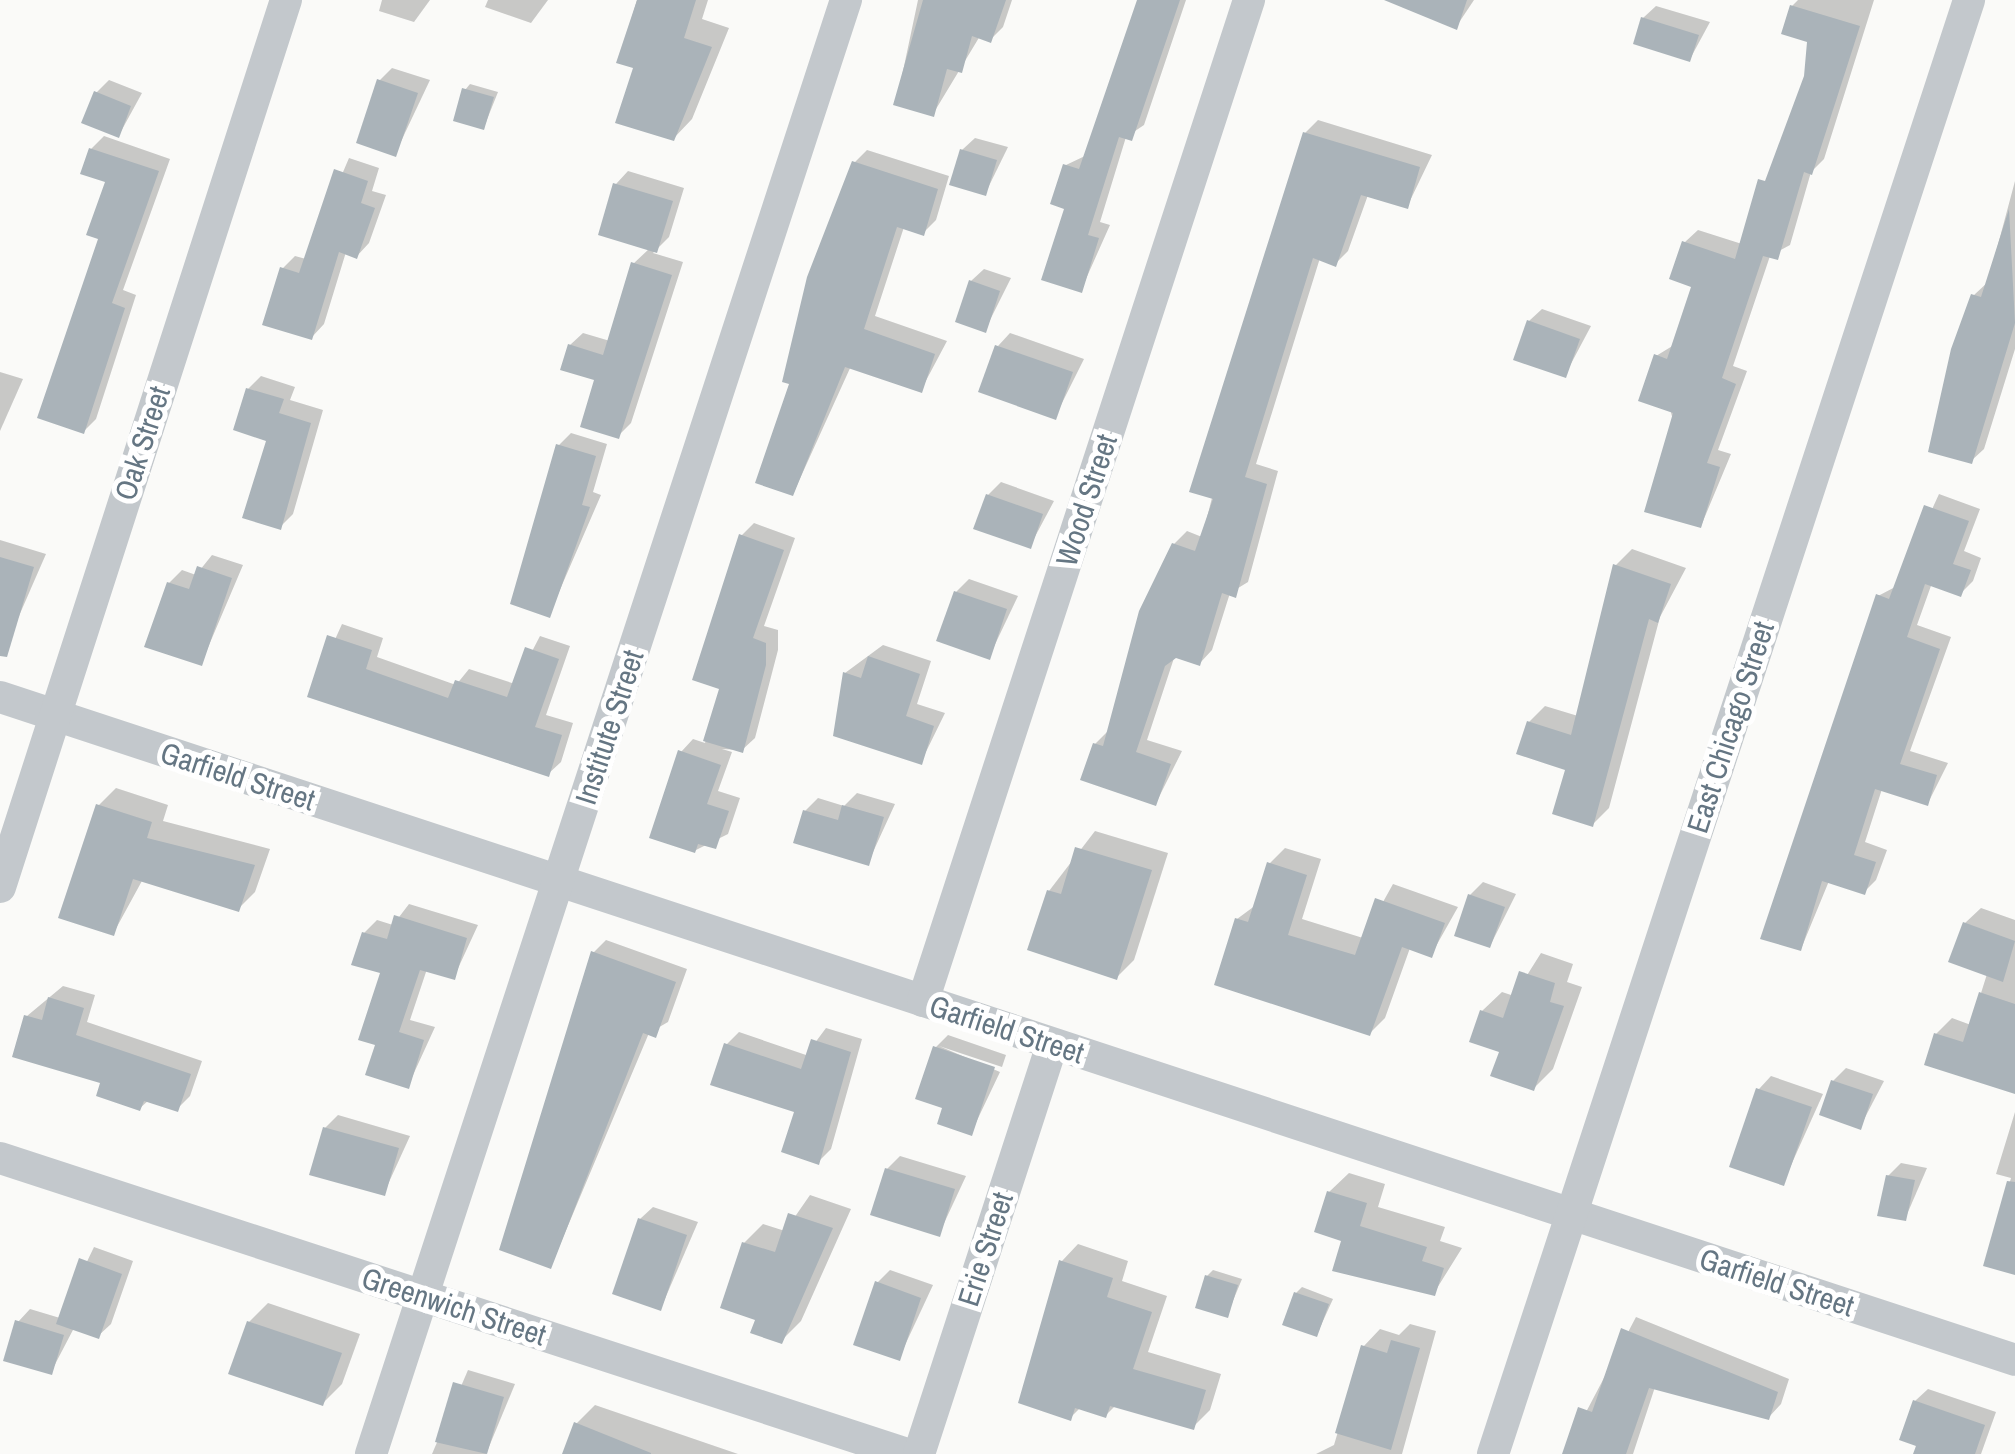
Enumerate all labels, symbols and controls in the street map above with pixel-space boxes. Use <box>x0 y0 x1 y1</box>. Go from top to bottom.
street label: Oak Street <box>107 382 177 504</box>
street label: Wood Street <box>1048 430 1124 570</box>
street label: East Chicago Street <box>1679 617 1781 837</box>
street label: Institute Street <box>567 645 651 809</box>
street label: Garfield Street <box>156 734 320 818</box>
street label: Garfield Street <box>925 987 1089 1071</box>
street label: Erie Street <box>950 1188 1020 1310</box>
street label: Garfield Street <box>1695 1240 1859 1324</box>
street label: Greenwich Street <box>357 1259 551 1353</box>

